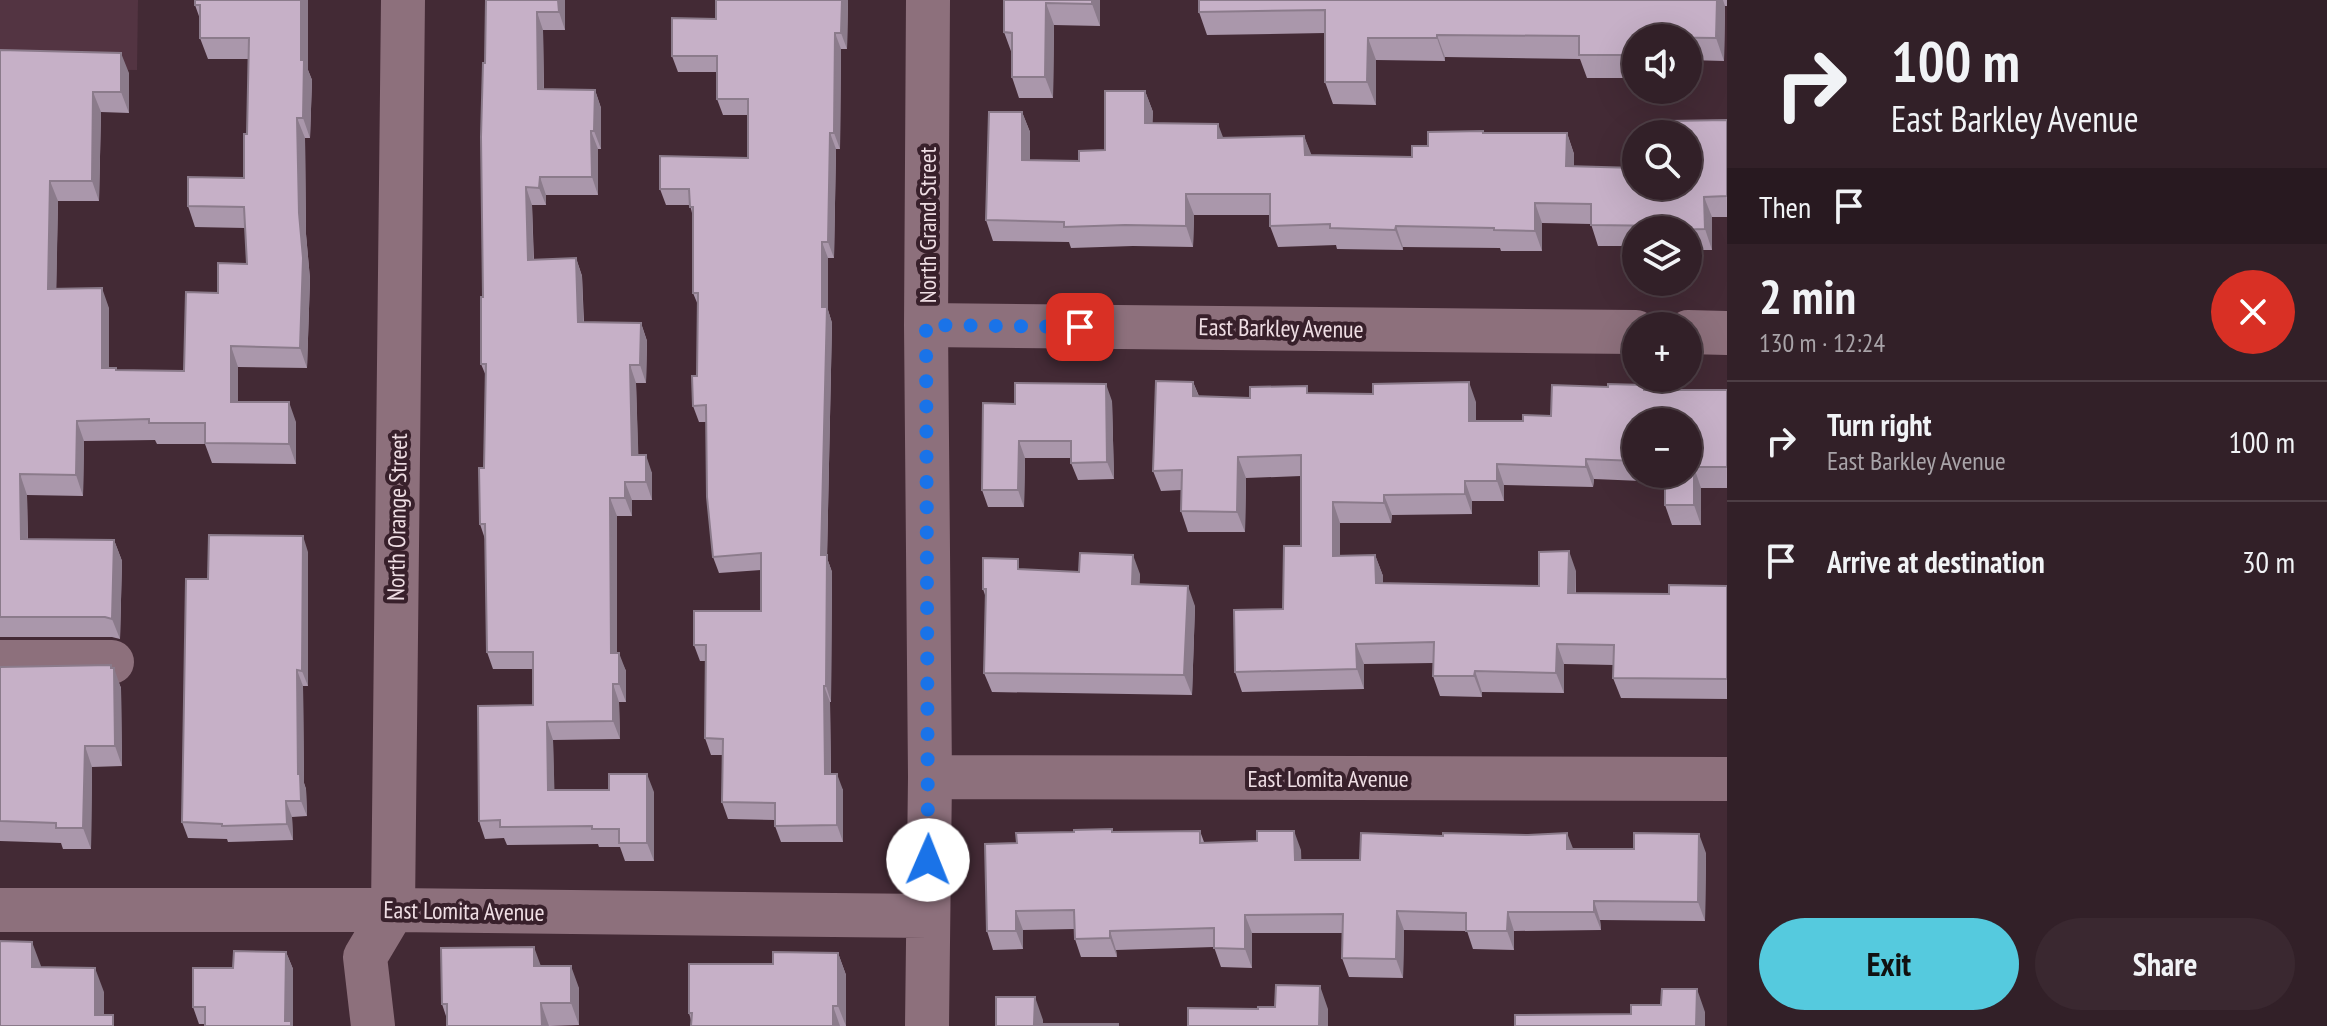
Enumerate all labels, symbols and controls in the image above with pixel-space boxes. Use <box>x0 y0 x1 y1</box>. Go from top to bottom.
map controls <box>1622 24 1702 488</box>
button: sound <box>1622 24 1702 104</box>
text: 100 m <box>1891 25 2020 97</box>
icon: right <box>1759 32 1863 136</box>
text: East Barkley Avenue <box>1891 95 2139 142</box>
button: search <box>1622 120 1702 200</box>
street label: North Grand Street <box>912 146 943 303</box>
icon: arrive <box>1827 184 1871 228</box>
text: Then <box>1759 187 1811 226</box>
button: layers <box>1622 216 1702 296</box>
text: 2 min <box>1759 265 1856 327</box>
button: close <box>2211 270 2295 354</box>
pin <box>1046 293 1114 361</box>
icon: arrive <box>1058 305 1102 349</box>
street label: East Barkley Avenue <box>1198 311 1364 345</box>
button: + <box>1622 312 1702 392</box>
text: 130 m · 12:24 <box>1759 326 1885 359</box>
text: Turn right <box>1827 405 1931 444</box>
button: − <box>1622 408 1702 488</box>
icon: right <box>1759 419 1803 463</box>
text: 100 m <box>2229 422 2295 461</box>
street label: North Orange Street <box>380 433 414 601</box>
text: East Barkley Avenue <box>1827 444 2006 477</box>
icon: arrive <box>1759 539 1803 583</box>
text: Arrive at destination <box>1827 542 2045 581</box>
text: 30 m <box>2242 542 2295 581</box>
street label: East Lomita Avenue <box>1247 763 1409 794</box>
position arrow <box>886 818 970 902</box>
street label: East Lomita Avenue <box>383 894 545 928</box>
button: Exit <box>1759 918 2019 1010</box>
button: Share <box>2035 918 2295 1010</box>

